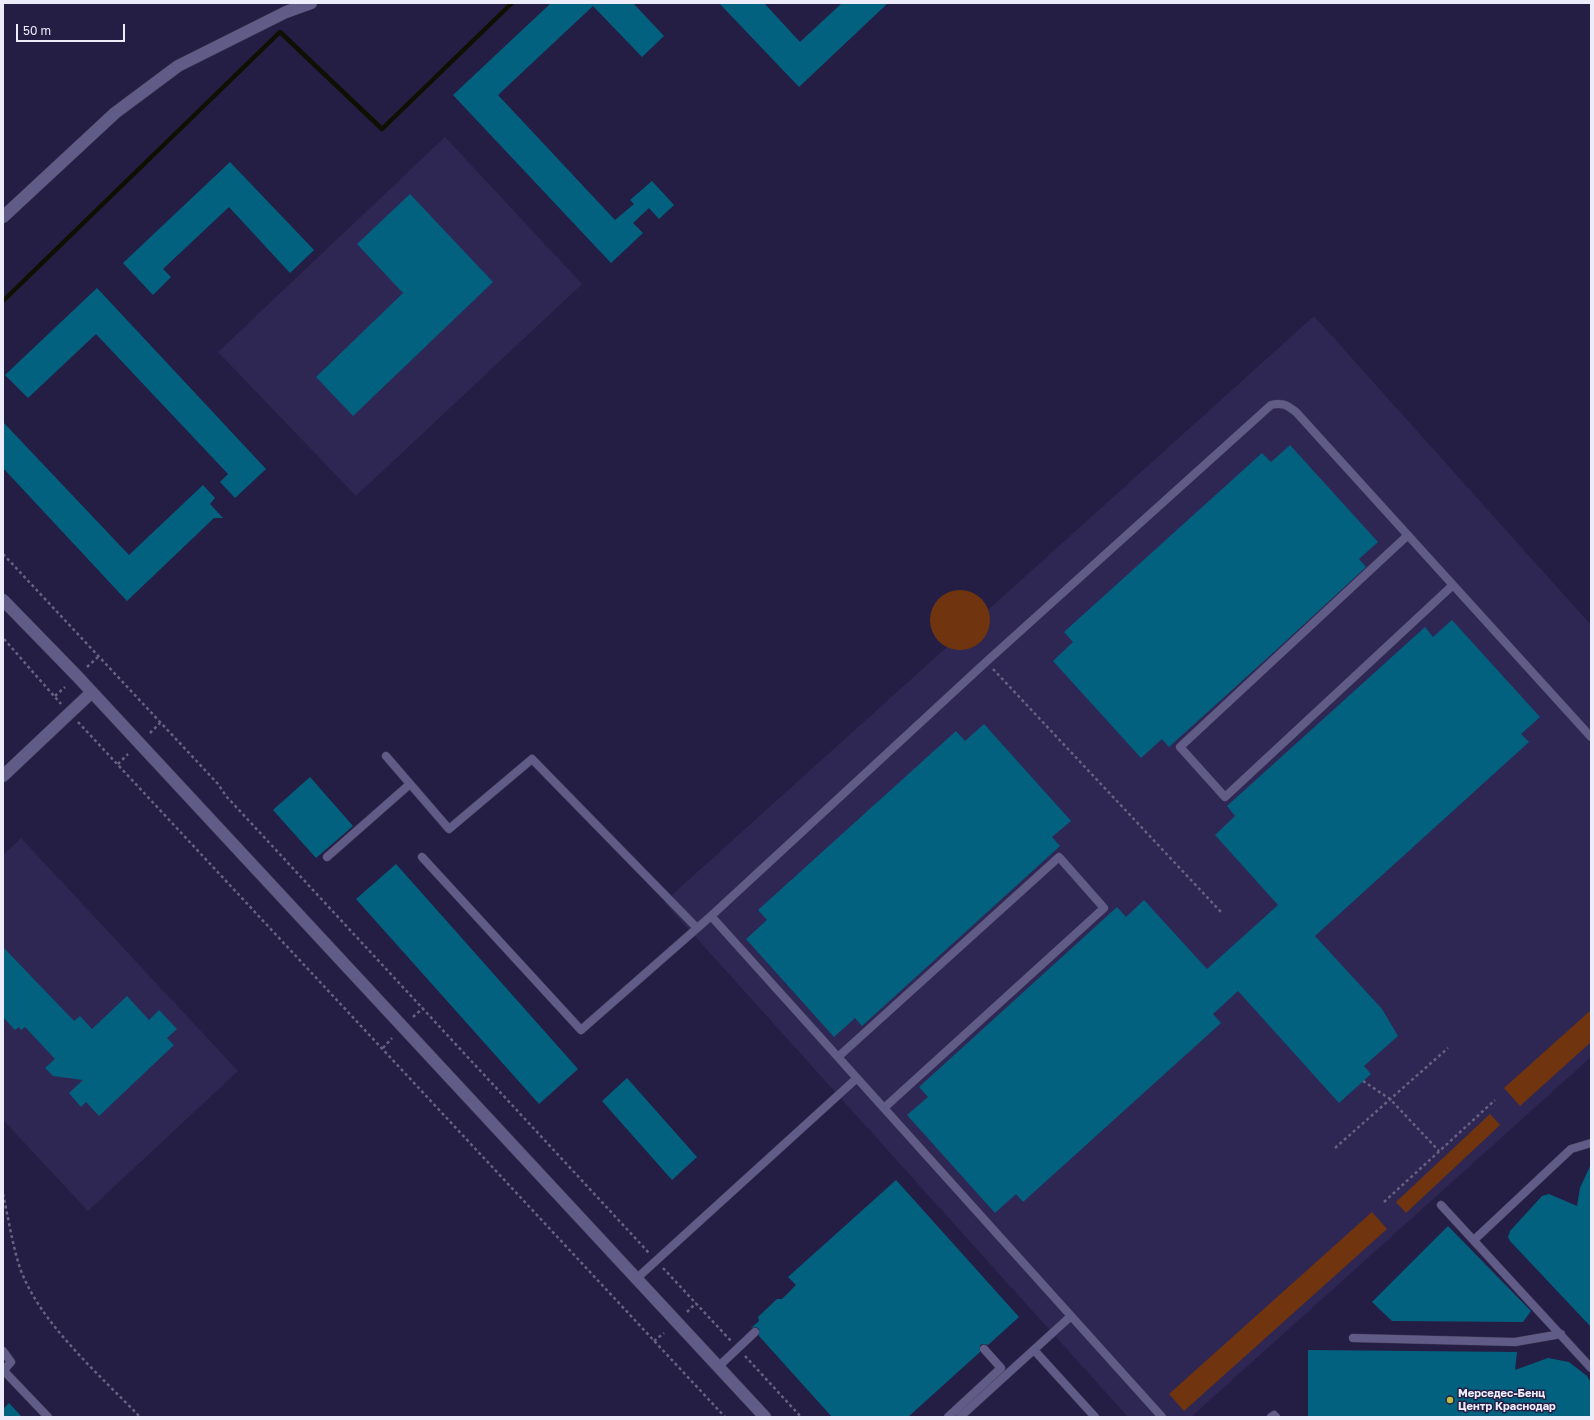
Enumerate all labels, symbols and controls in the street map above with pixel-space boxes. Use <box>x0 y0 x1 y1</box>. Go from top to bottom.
scale bar <box>18 16 127 42</box>
text: 50 m <box>23 23 51 38</box>
place label: Мерседес-Бенц Центр Краснодар <box>1458 1387 1556 1413</box>
marker: Мерседес-Бенц Центр Краснодар <box>1445 1395 1455 1405</box>

